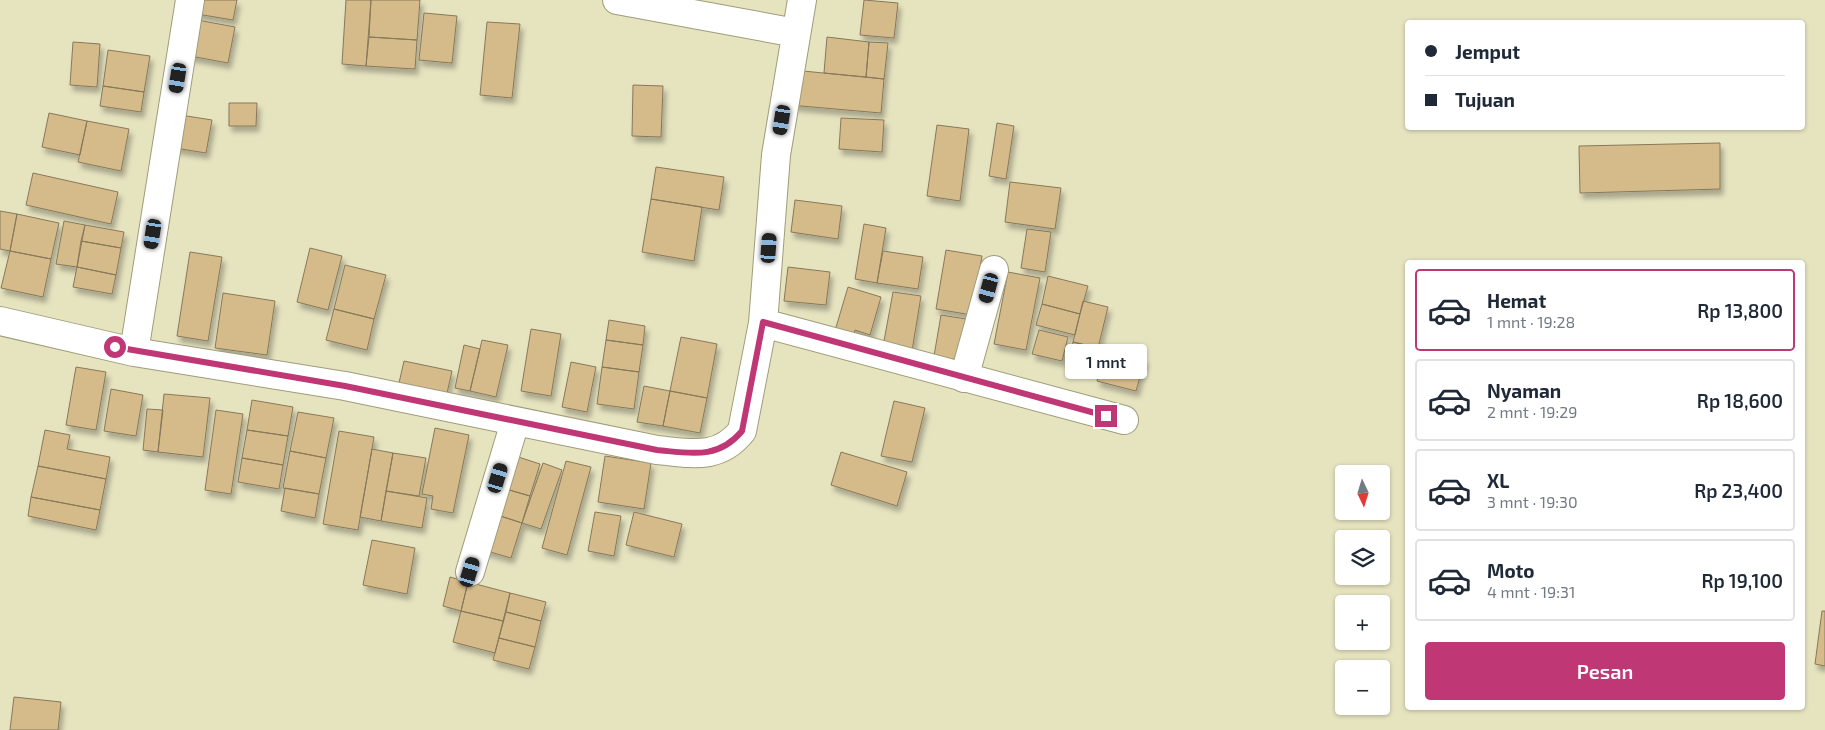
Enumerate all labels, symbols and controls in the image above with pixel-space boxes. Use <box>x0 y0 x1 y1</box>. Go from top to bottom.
text: Jemput <box>1455 40 1520 63</box>
car <box>168 62 187 94</box>
text: Tujuan <box>1455 88 1515 111</box>
car <box>772 104 791 136</box>
car <box>143 218 162 250</box>
car <box>760 233 777 263</box>
car <box>977 272 1000 304</box>
icon: car <box>1427 288 1472 333</box>
text: Hemat <box>1487 289 1546 312</box>
text: Rp 13,800 <box>1697 299 1783 322</box>
text: 1 mnt · 19:28 <box>1487 312 1575 331</box>
route start <box>104 336 126 358</box>
callout: 1 mnt <box>1065 344 1147 378</box>
text: 1 mnt <box>1086 352 1126 371</box>
icon: car <box>1427 378 1472 423</box>
text: Nyaman <box>1487 379 1561 402</box>
text: Rp 18,600 <box>1697 389 1783 412</box>
text: 2 mnt · 19:29 <box>1487 402 1577 421</box>
route end <box>1095 405 1117 427</box>
car <box>486 461 509 495</box>
north arrow <box>1335 465 1390 520</box>
map controls <box>1335 465 1390 715</box>
icon: car <box>1427 468 1472 513</box>
text: XL <box>1487 469 1509 492</box>
text: Rp 23,400 <box>1694 479 1783 502</box>
text: 3 mnt · 19:30 <box>1487 492 1578 511</box>
button: layers <box>1335 530 1390 585</box>
car <box>458 555 481 589</box>
icon: car <box>1427 558 1472 603</box>
text: Moto <box>1487 559 1535 582</box>
text: Rp 19,100 <box>1701 569 1783 592</box>
text: 4 mnt · 19:31 <box>1487 582 1575 601</box>
button: + <box>1335 595 1390 650</box>
button: Pesan <box>1425 642 1785 700</box>
button: − <box>1335 660 1390 715</box>

